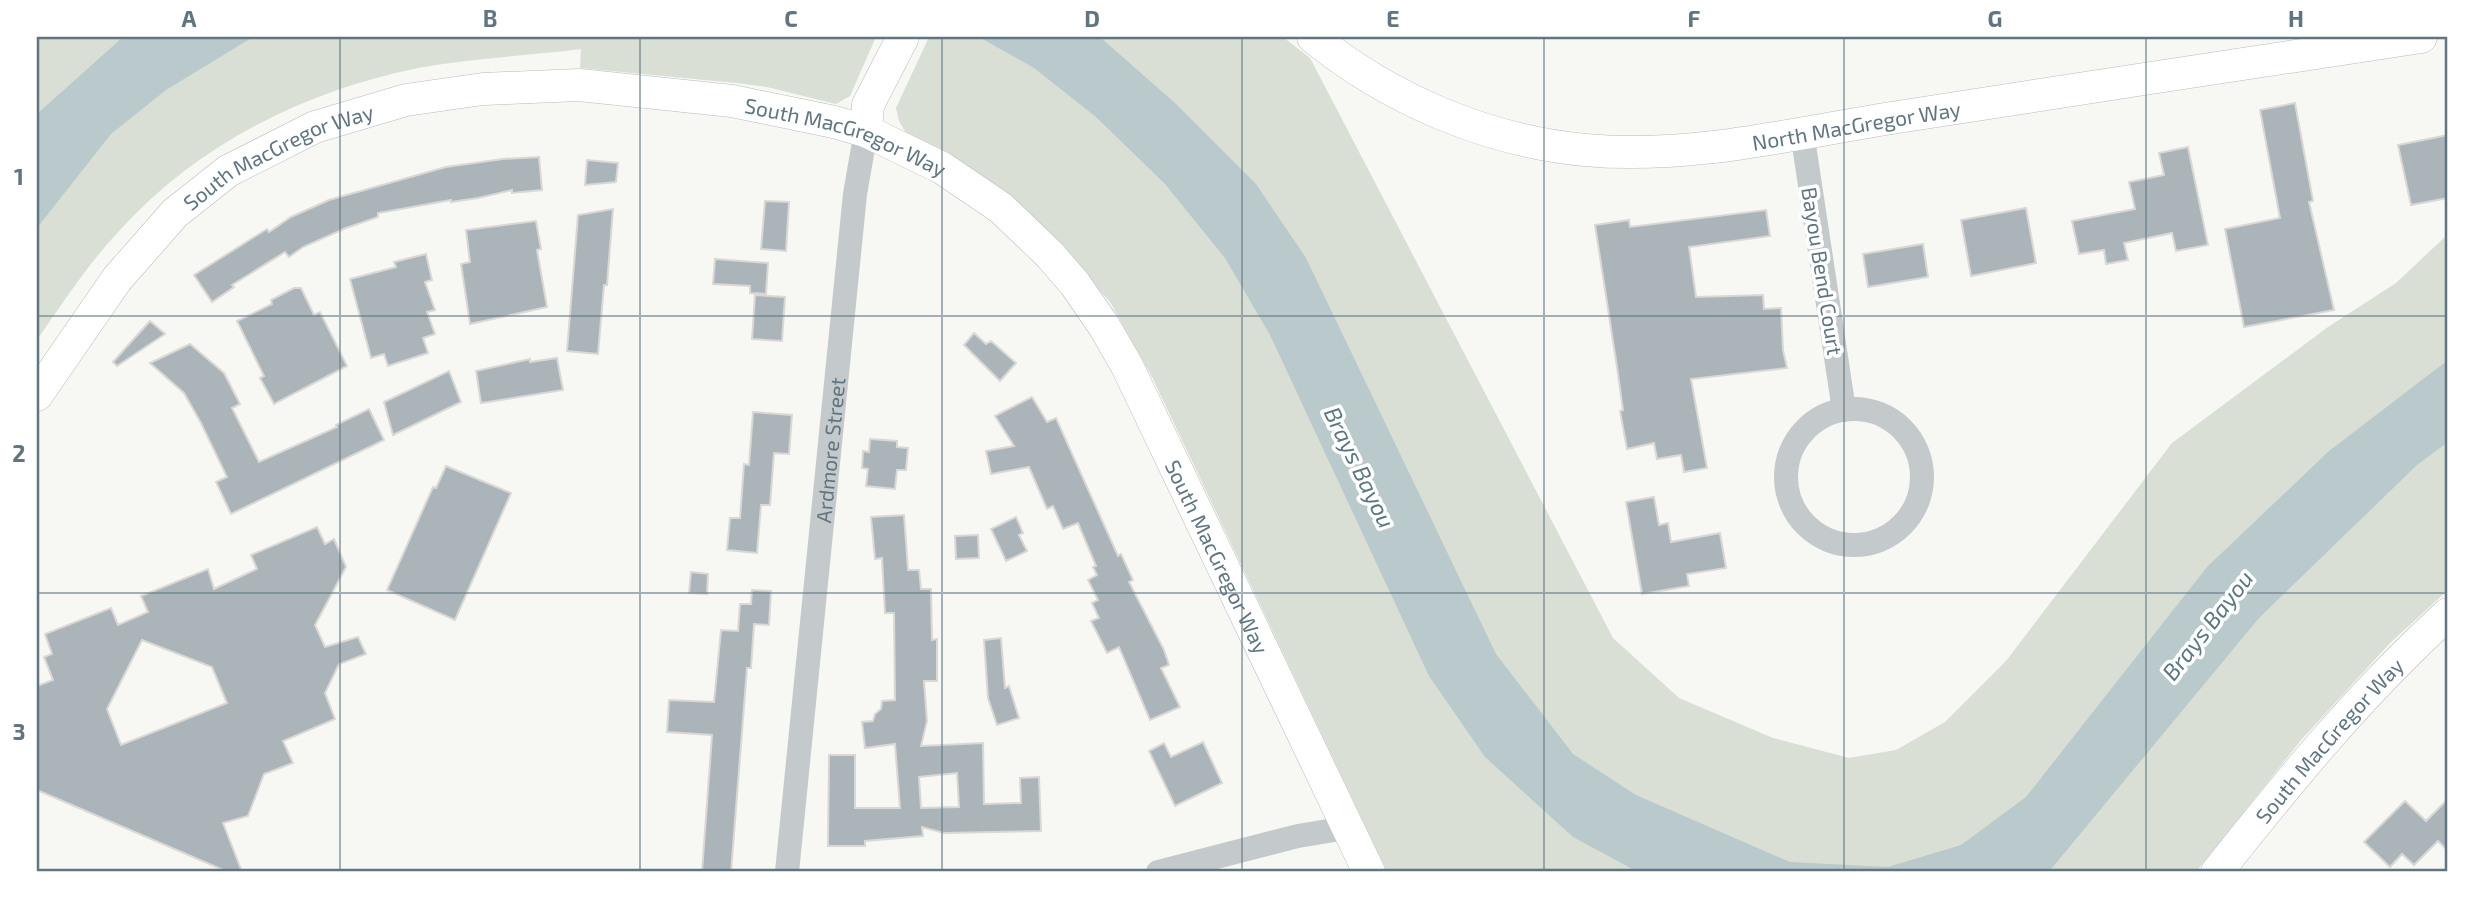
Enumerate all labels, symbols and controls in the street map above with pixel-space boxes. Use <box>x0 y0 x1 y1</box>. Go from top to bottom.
text: A <box>181 4 197 32</box>
text: B <box>483 4 497 32</box>
text: C <box>784 4 798 32</box>
text: D <box>1084 4 1100 32</box>
text: E <box>1386 4 1400 32</box>
text: F <box>1688 4 1701 32</box>
text: G <box>1988 4 2002 32</box>
text: H <box>2288 4 2304 32</box>
street label: South MacGregor Way <box>743 92 951 181</box>
street label: North MacGregor Way <box>1750 95 1962 154</box>
street label: South MacGregor Way <box>178 98 376 215</box>
text: 1 <box>14 162 24 190</box>
street label: Bayou Bend Court <box>1797 185 1849 357</box>
street label: Ardmore Street <box>810 376 849 524</box>
water label: Brays Bayou <box>1319 402 1401 532</box>
text: 2 <box>12 439 26 467</box>
street label: South MacGregor Way <box>1161 455 1275 657</box>
water label: Brays Bayou <box>2156 565 2258 685</box>
street label: South MacGregor Way <box>2249 652 2408 827</box>
text: 3 <box>12 717 26 745</box>

